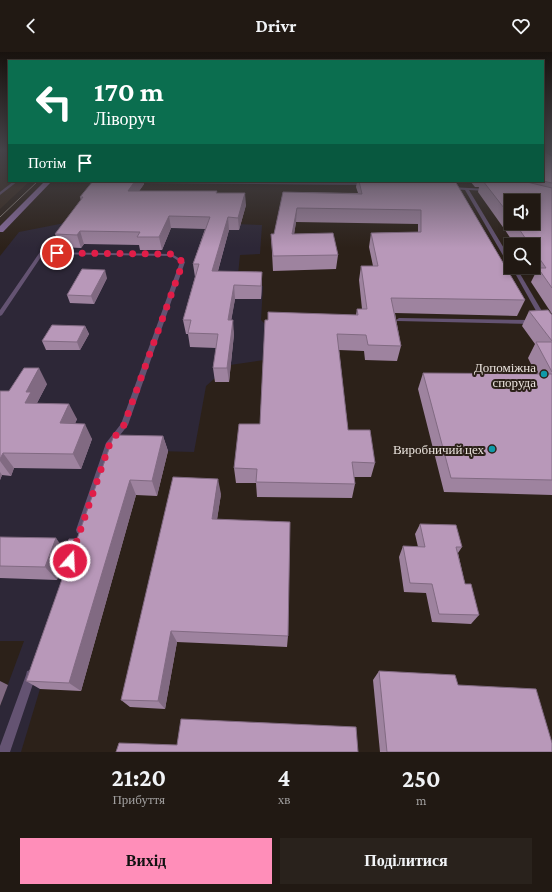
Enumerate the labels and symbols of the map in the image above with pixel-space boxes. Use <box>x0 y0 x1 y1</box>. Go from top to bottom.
pin <box>40 236 74 270</box>
place label: Допоміжна споруда <box>474 360 536 390</box>
marker: Допоміжна споруда <box>539 369 549 379</box>
place label: Виробничий цех <box>393 442 484 457</box>
marker: Виробничий цех <box>487 444 497 454</box>
position arrow <box>49 540 91 582</box>

